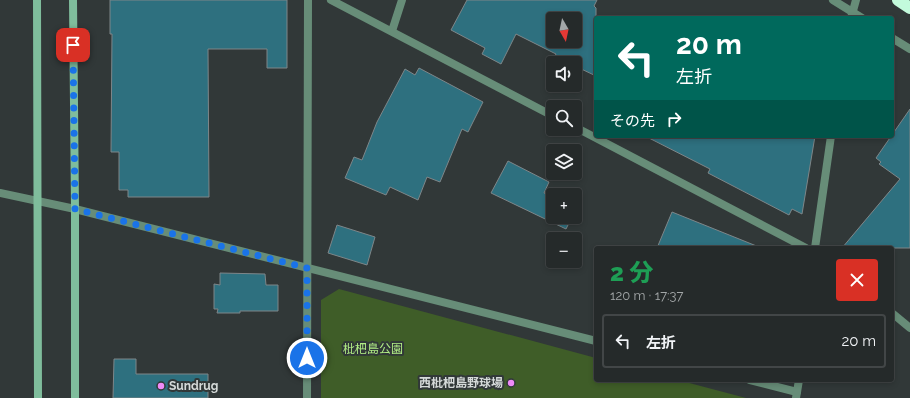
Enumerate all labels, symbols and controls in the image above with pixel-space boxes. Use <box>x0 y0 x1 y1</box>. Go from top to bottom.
north arrow <box>546 12 582 48</box>
map controls <box>546 12 582 268</box>
pin <box>56 28 90 62</box>
text: 20 m <box>676 28 742 61</box>
icon: left <box>610 32 662 84</box>
icon: arrive <box>62 34 84 56</box>
button: sound <box>546 56 582 92</box>
text: 左折 <box>676 66 712 87</box>
button: search <box>546 100 582 136</box>
icon: right <box>663 108 685 130</box>
text: その先 <box>610 112 655 130</box>
button: layers <box>546 144 582 180</box>
button: + <box>546 188 582 224</box>
button: − <box>546 232 582 268</box>
text: 2 分 <box>610 258 654 287</box>
button: close <box>836 259 878 301</box>
text: 120 m · 17:37 <box>610 288 683 303</box>
icon: left <box>612 330 634 352</box>
text: 20 m <box>841 332 876 350</box>
text: 左折 <box>646 334 676 352</box>
position arrow <box>286 337 328 379</box>
park label: 枇杷島公園 <box>343 342 403 356</box>
place label: 西枇杷島野球場 <box>419 376 503 390</box>
marker: 西枇杷島野球場 <box>506 378 516 388</box>
place label: Sundrug <box>169 379 218 393</box>
marker: Sundrug <box>156 381 166 391</box>

